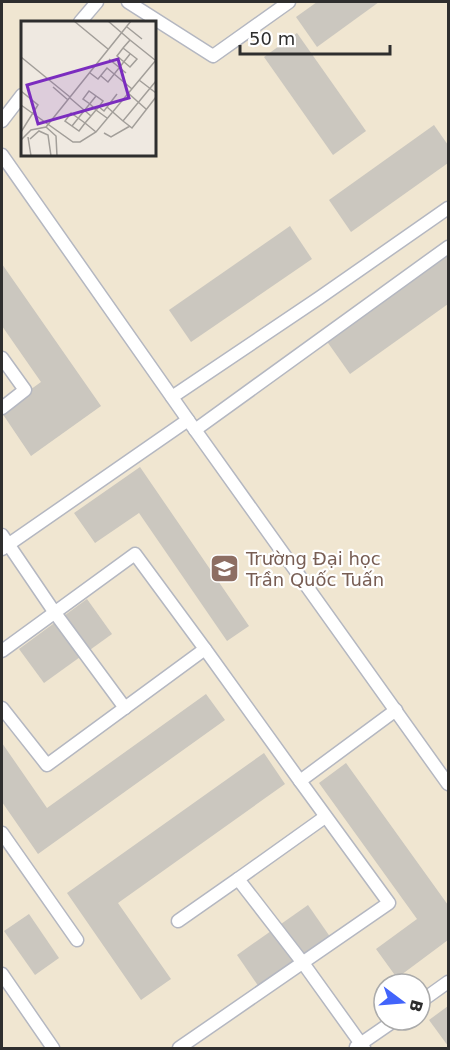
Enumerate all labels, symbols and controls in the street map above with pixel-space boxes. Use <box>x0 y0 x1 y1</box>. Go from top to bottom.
scale bar <box>240 18 390 56</box>
inset map <box>21 21 156 156</box>
text: 50 m <box>249 28 295 49</box>
place label: Trường Đại học Trần Quốc Tuấn <box>245 548 384 590</box>
school or university icon: Trường Đại học Trần Quốc Tuấn <box>209 553 241 585</box>
north arrow <box>372 972 432 1032</box>
text: B <box>405 998 427 1014</box>

